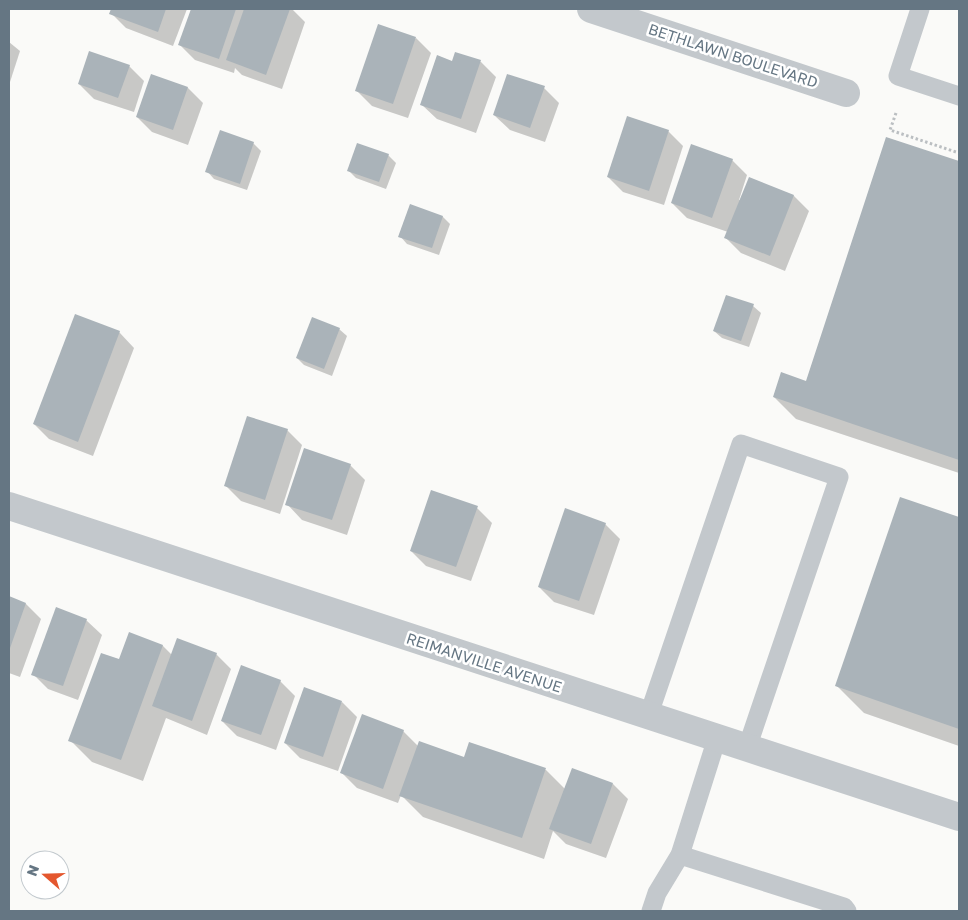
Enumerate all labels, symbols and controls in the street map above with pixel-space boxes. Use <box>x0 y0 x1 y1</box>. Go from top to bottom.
street label: BETHLAWN BOULEVARD <box>646 19 820 91</box>
street label: REIMANVILLE AVENUE <box>404 628 564 696</box>
north arrow <box>20 850 70 900</box>
text: N <box>23 862 42 878</box>

